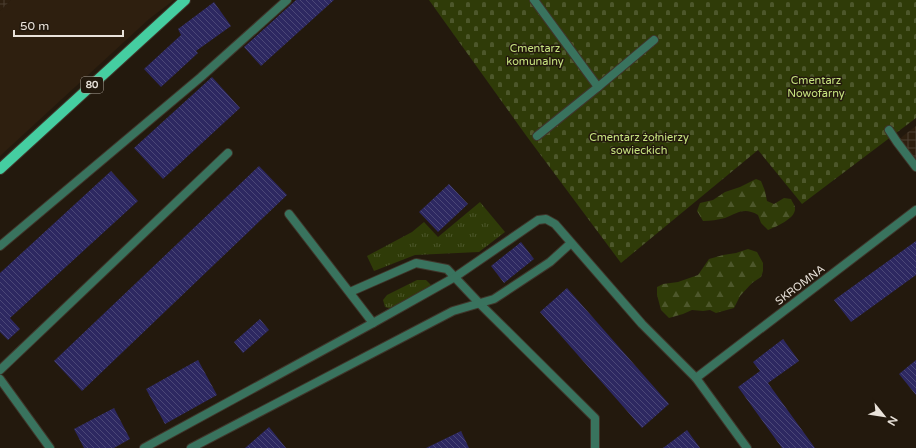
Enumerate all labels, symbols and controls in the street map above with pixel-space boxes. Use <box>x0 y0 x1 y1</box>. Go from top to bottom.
scale bar <box>14 12 123 38</box>
text: 50 m <box>20 19 49 33</box>
park label: Cmentarz komunalny <box>506 42 564 68</box>
park label: Cmentarz Nowofarny <box>787 74 845 100</box>
road number: 80 <box>81 77 103 93</box>
park label: Cmentarz żołnierzy sowieckich <box>589 131 689 157</box>
street label: SKROMNA <box>773 262 827 308</box>
north arrow <box>864 396 904 436</box>
text: N <box>884 414 900 428</box>

